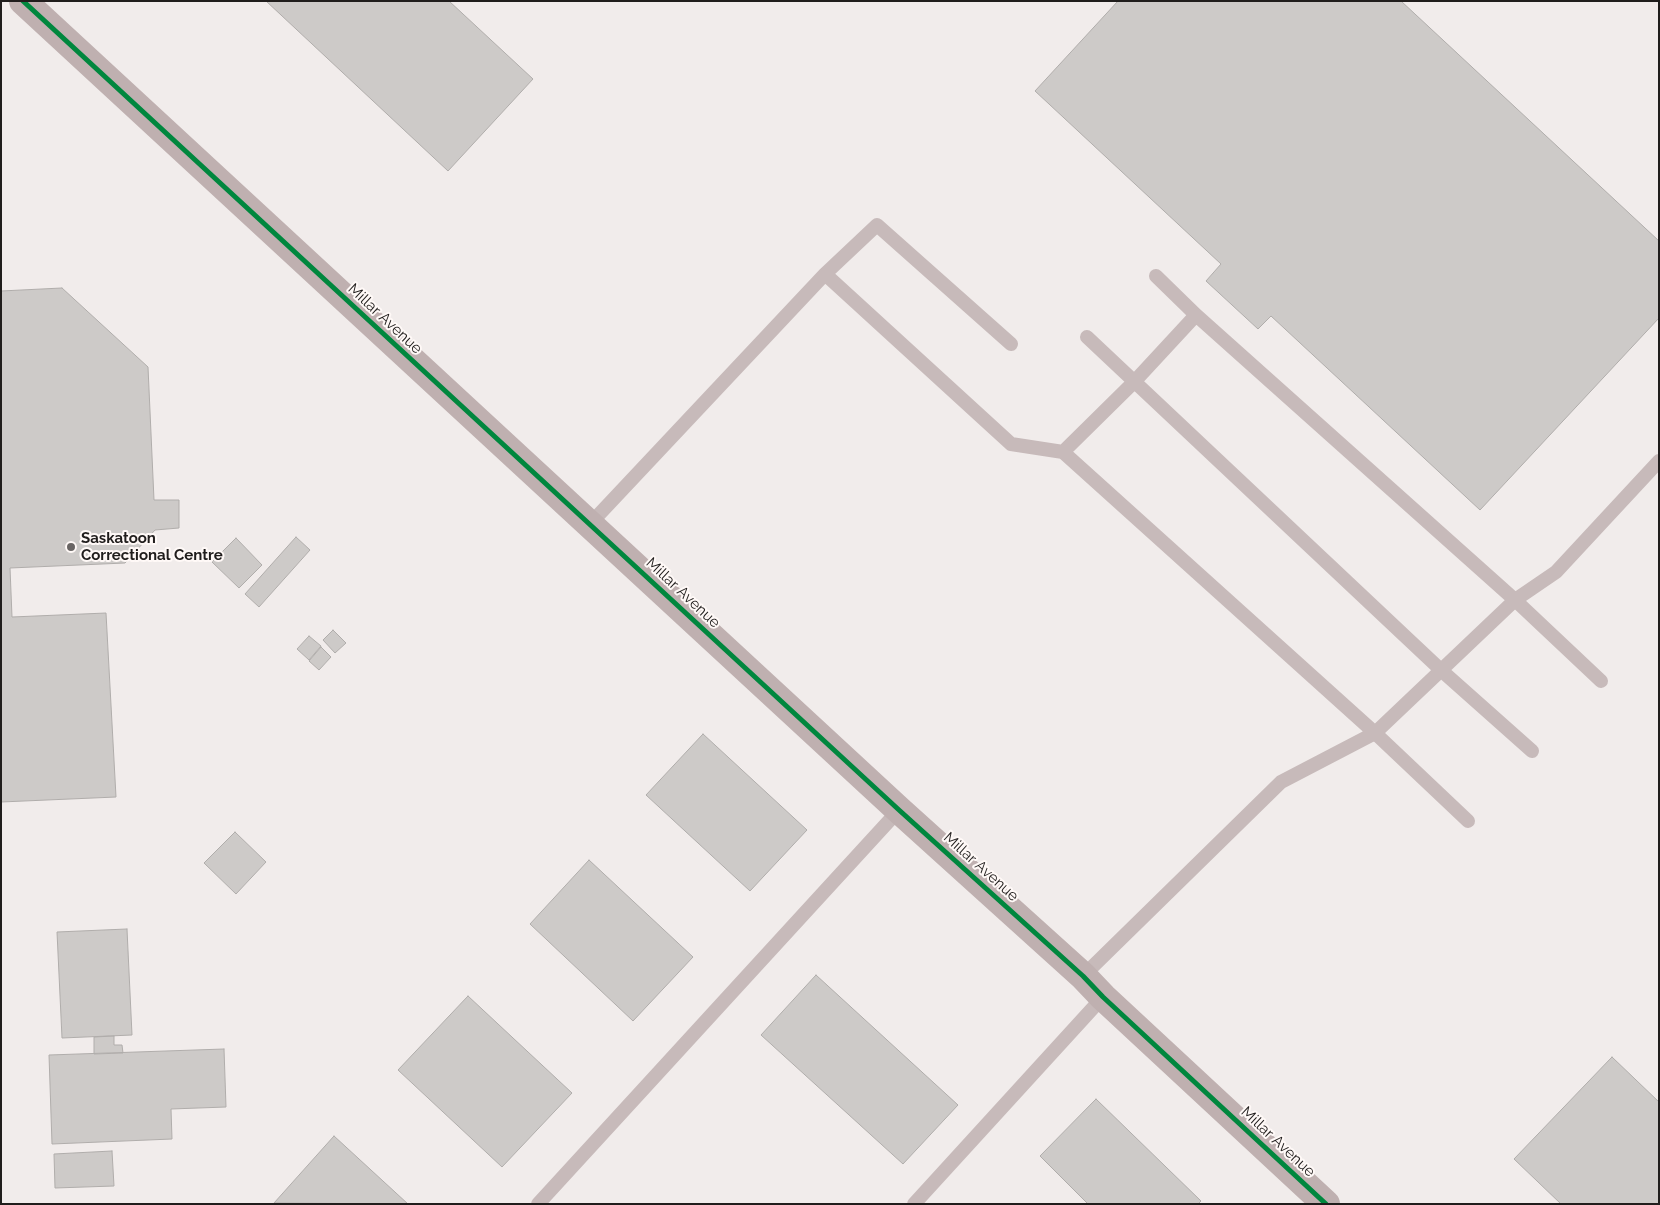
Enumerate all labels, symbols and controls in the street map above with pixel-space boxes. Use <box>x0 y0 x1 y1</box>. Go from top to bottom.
street label: Millar Avenue <box>344 280 426 358</box>
place label: Saskatoon Correctional Centre <box>81 529 223 564</box>
marker: Saskatoon Correctional Centre <box>65 541 77 553</box>
street label: Millar Avenue <box>642 554 724 632</box>
street label: Millar Avenue <box>940 829 1022 905</box>
street label: Millar Avenue <box>1237 1103 1319 1181</box>

